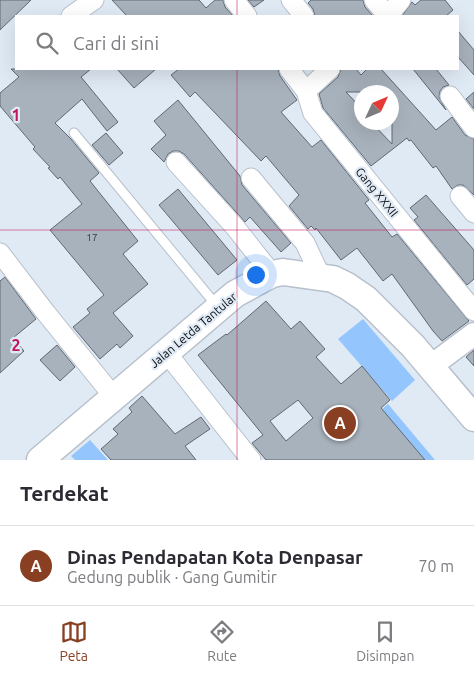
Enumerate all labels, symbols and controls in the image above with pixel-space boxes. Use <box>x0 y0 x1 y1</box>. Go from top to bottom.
search box <box>15 15 459 70</box>
icon: search <box>33 29 61 57</box>
text: Cari di sini <box>73 32 159 54</box>
north arrow <box>354 85 399 130</box>
text: 1 <box>11 106 21 124</box>
street label: Gang XXXII <box>353 165 401 219</box>
house number: 17 <box>86 232 98 243</box>
your location <box>243 262 269 288</box>
street label: Jalan Letda Tantular <box>147 290 239 370</box>
text: 2 <box>11 336 21 354</box>
pin: A <box>324 404 356 442</box>
text: Terdekat <box>20 481 108 505</box>
text: Dinas Pendapatan Kota Denpasar <box>67 546 363 568</box>
text: A <box>30 557 42 575</box>
text: 70 m <box>418 557 454 575</box>
text: Gedung publik · Gang Gumitir <box>67 568 277 586</box>
tab: Peta <box>60 618 88 664</box>
tab: Rute <box>207 618 237 664</box>
tab: Disimpan <box>356 618 414 664</box>

